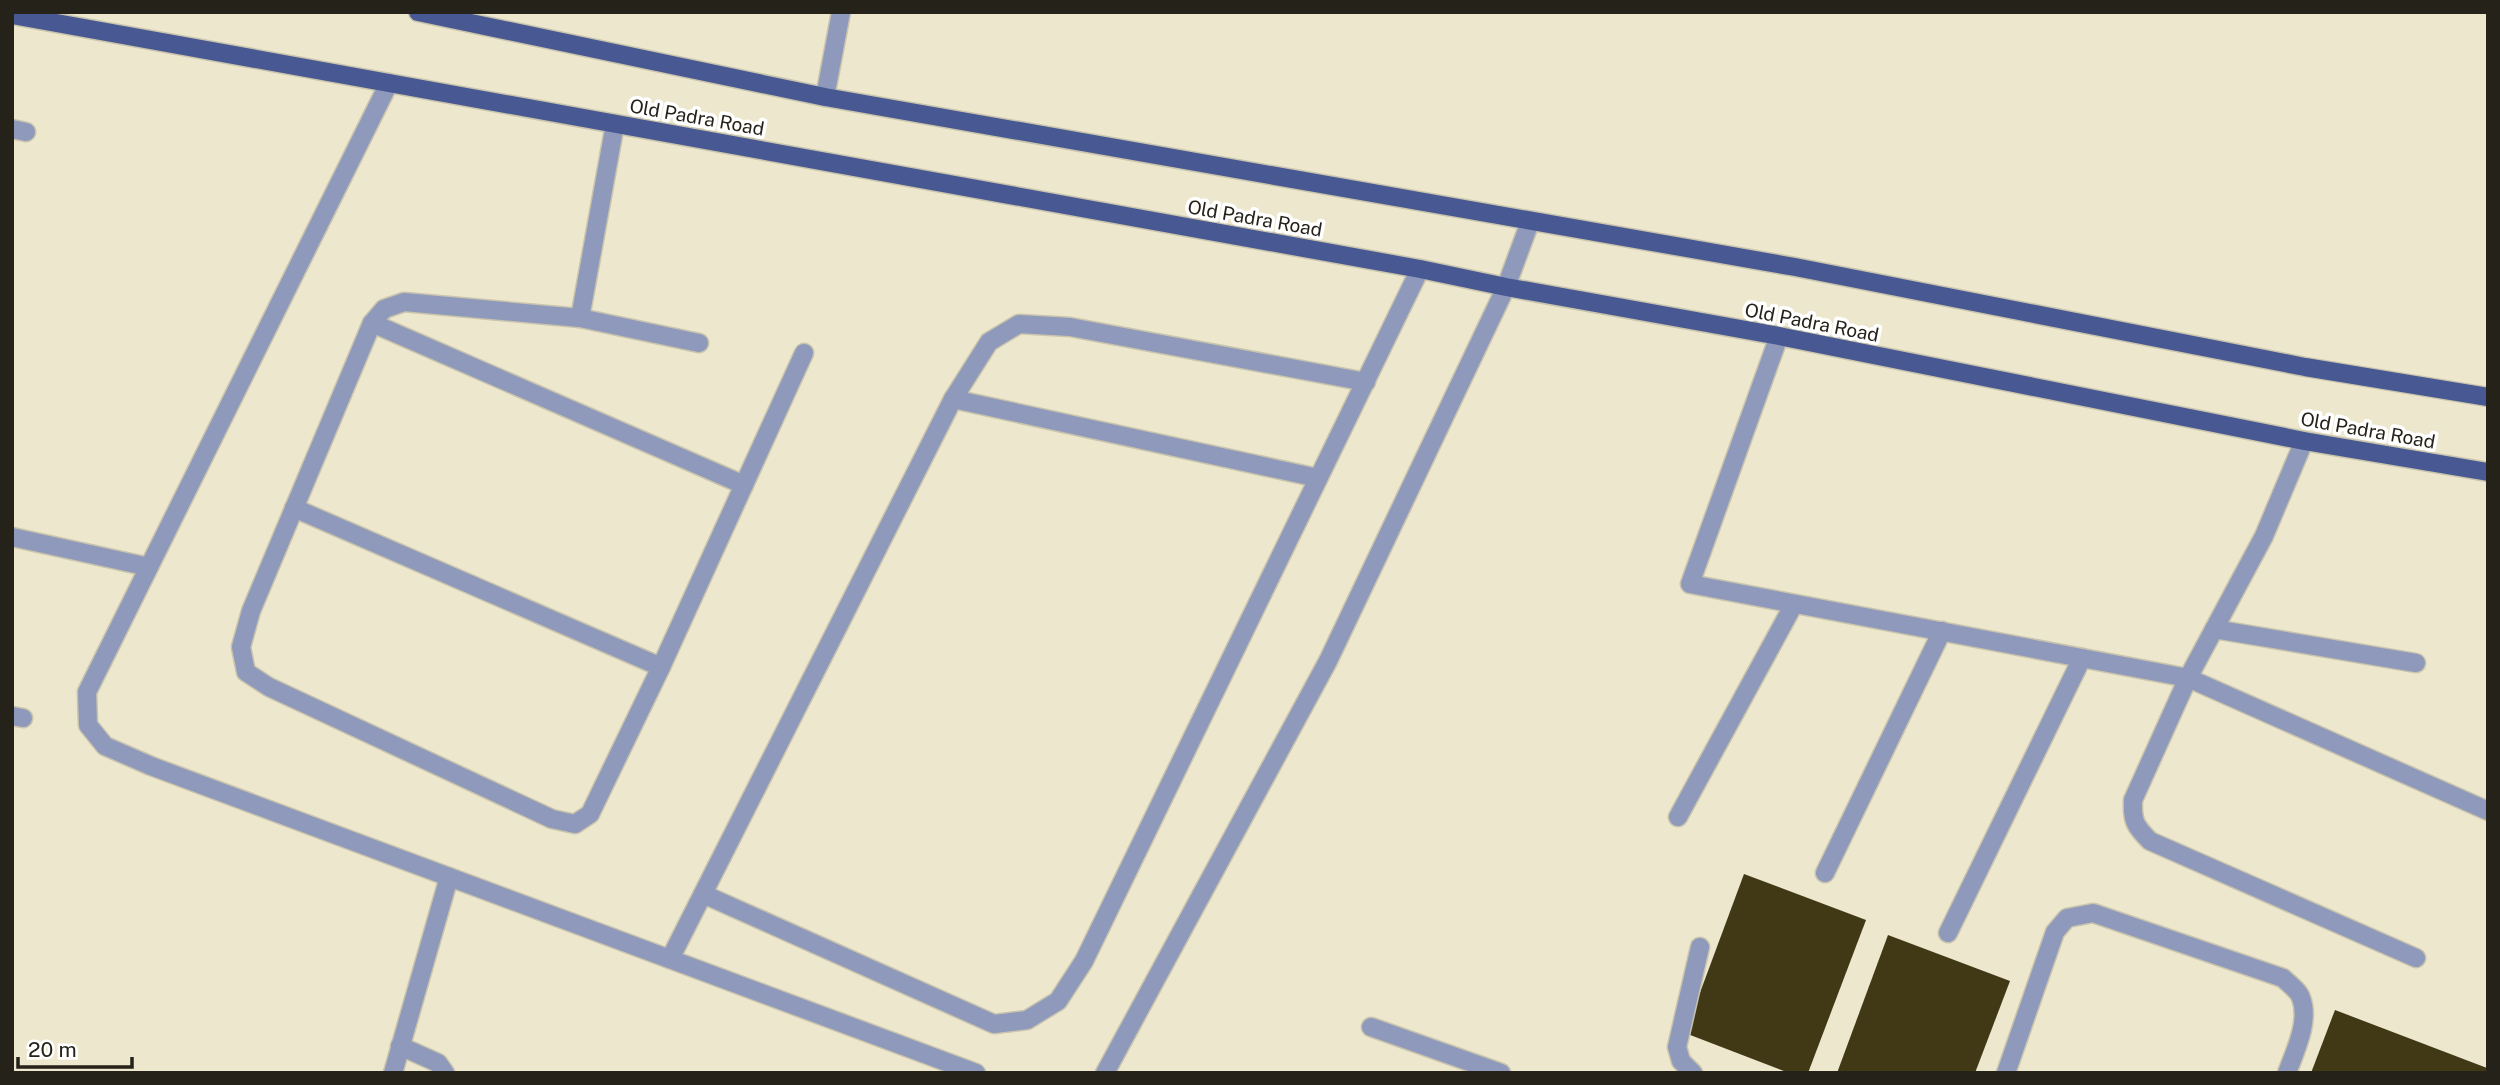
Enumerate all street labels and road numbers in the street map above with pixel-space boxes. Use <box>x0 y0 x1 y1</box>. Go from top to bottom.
street label: Old Padra Road <box>628 94 766 140</box>
street label: Old Padra Road <box>1186 195 1324 241</box>
street label: Old Padra Road <box>1743 298 1881 346</box>
street label: Old Padra Road <box>2299 407 2437 453</box>

